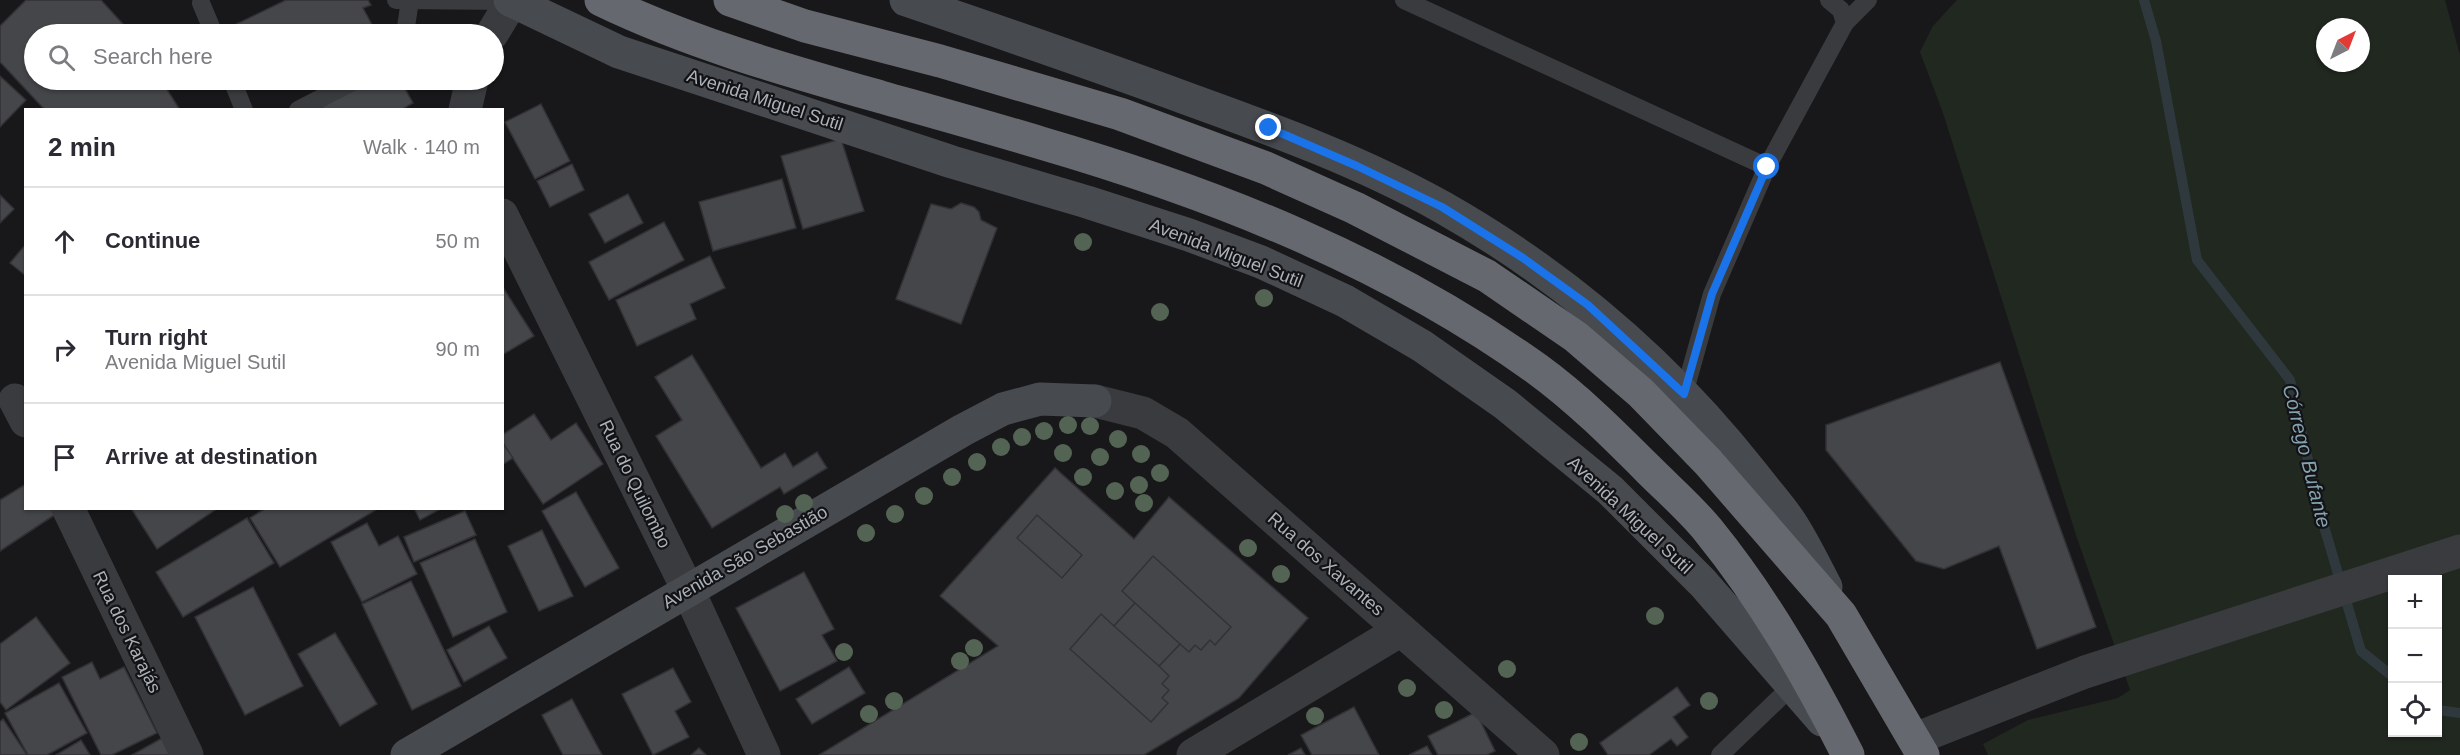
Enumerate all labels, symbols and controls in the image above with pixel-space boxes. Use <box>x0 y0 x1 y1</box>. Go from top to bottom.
north arrow <box>2316 18 2370 72</box>
search box <box>24 24 504 90</box>
icon: search <box>45 41 78 74</box>
text: Search here <box>93 44 213 69</box>
street label: Avenida Miguel Sutil <box>685 65 845 135</box>
route end <box>1255 114 1281 140</box>
text: 2 min <box>48 132 116 162</box>
text: Walk · 140 m <box>363 136 480 158</box>
route start <box>1753 153 1779 179</box>
street label: Avenida Miguel Sutil <box>1146 214 1306 292</box>
icon: ahead <box>48 225 81 258</box>
text: Continue <box>105 228 200 253</box>
text: 50 m <box>436 230 480 252</box>
text: Turn right <box>105 325 207 350</box>
icon: right <box>48 333 81 366</box>
text: 90 m <box>436 338 480 360</box>
text: Avenida Miguel Sutil <box>105 351 286 373</box>
water label: Córrego Bufante <box>2279 382 2335 530</box>
street label: Rua do Quilombo <box>595 417 675 551</box>
icon: arrive <box>48 441 81 474</box>
text: Arrive at destination <box>105 444 318 469</box>
street label: Avenida Miguel Sutil <box>1564 452 1696 578</box>
street label: Avenida São Sebastião <box>659 502 831 612</box>
street label: Rua dos Xavantes <box>1264 508 1388 620</box>
street label: Rua dos Karajás <box>89 568 165 696</box>
map controls <box>2388 575 2442 737</box>
button: + <box>2388 575 2442 629</box>
button: − <box>2388 629 2442 683</box>
button: locate <box>2388 683 2442 737</box>

